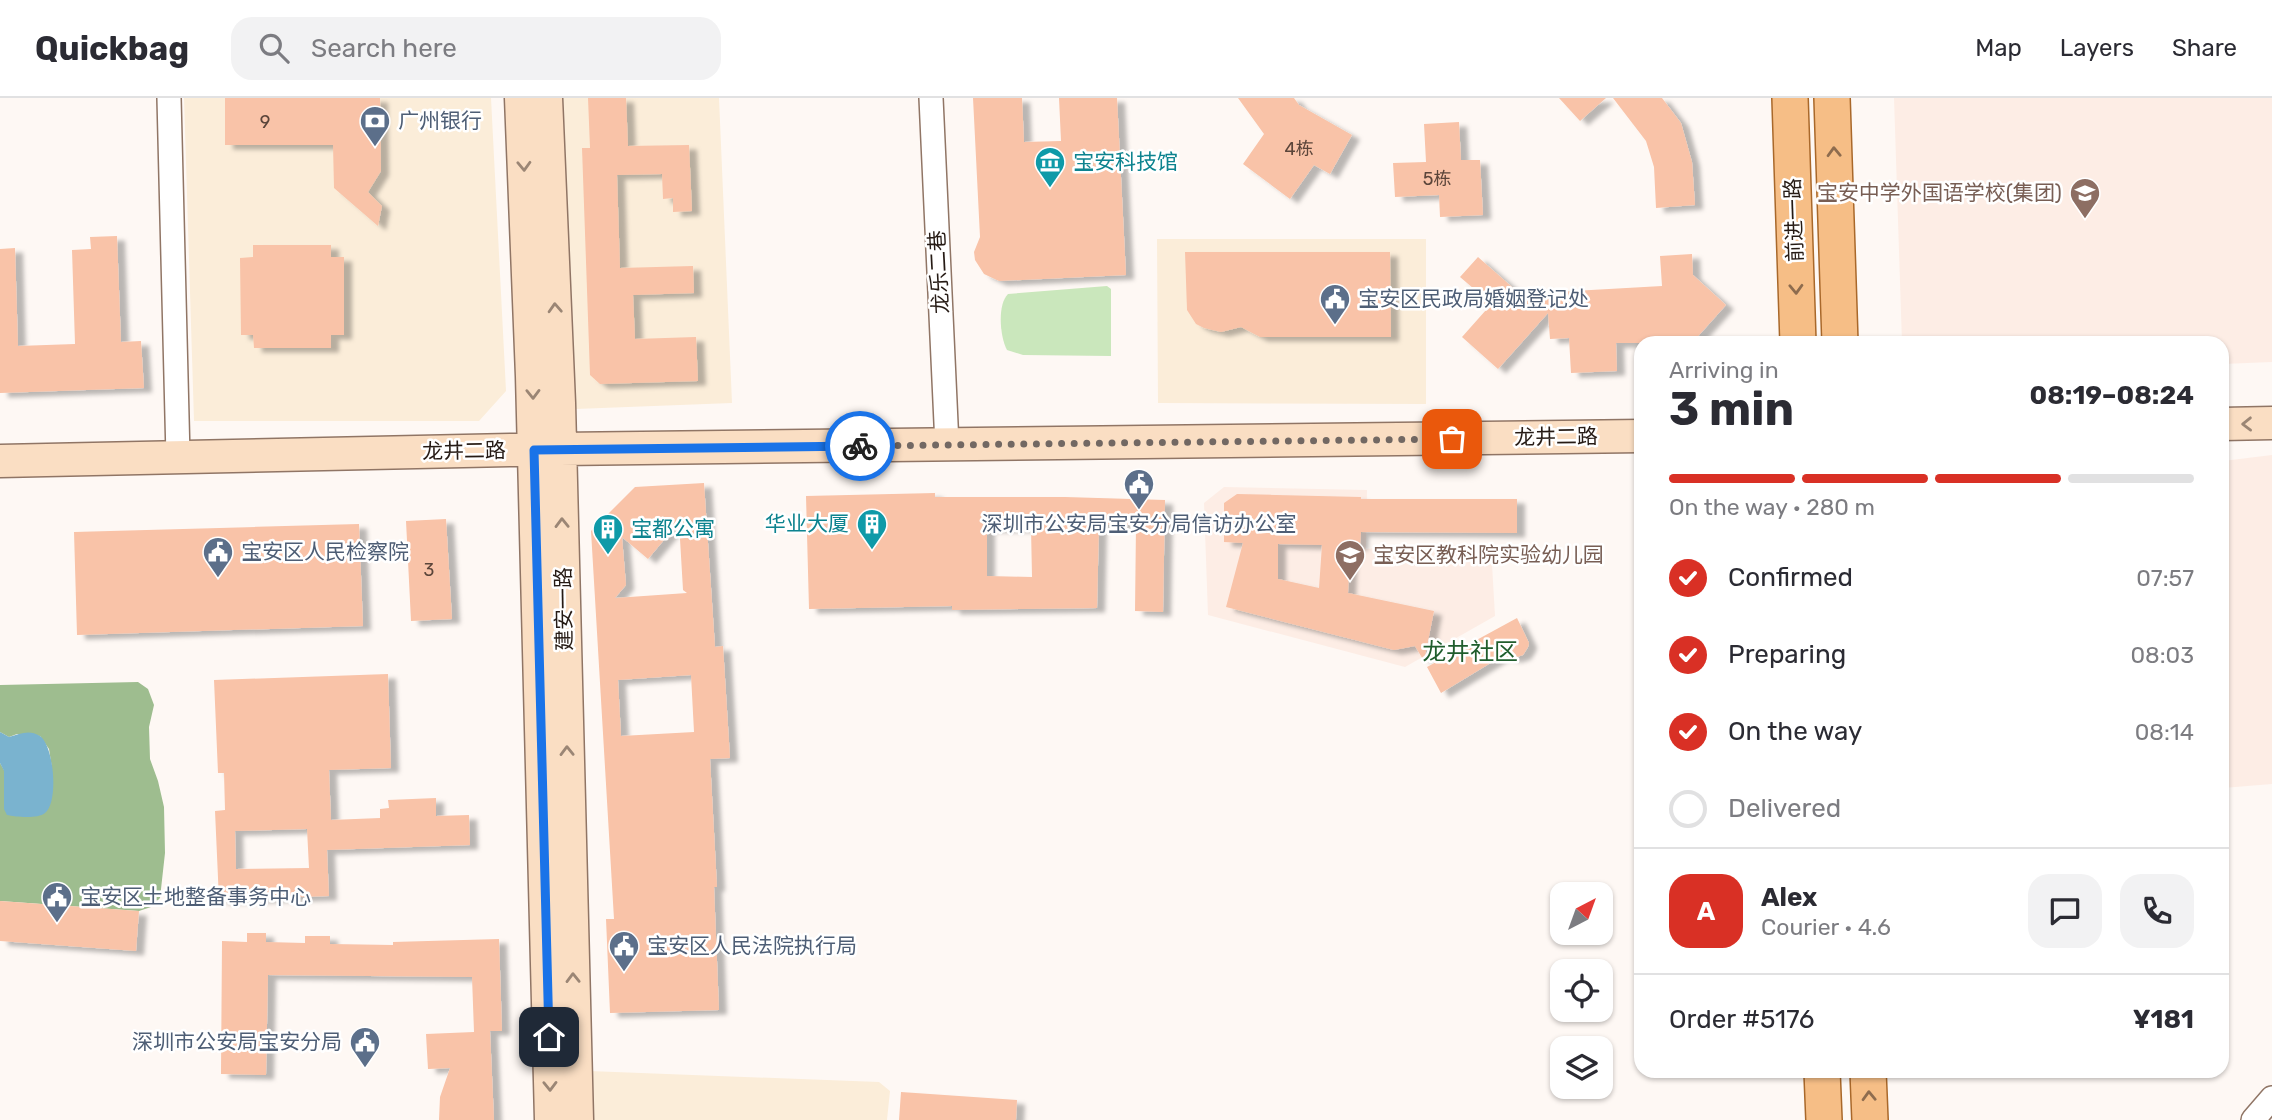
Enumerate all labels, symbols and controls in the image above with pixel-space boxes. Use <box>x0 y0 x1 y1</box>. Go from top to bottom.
search box <box>231 17 721 80</box>
text: Quickbag <box>35 29 189 68</box>
icon: search <box>255 29 293 67</box>
text: Search here <box>311 33 457 64</box>
text: Map <box>1975 34 2022 62</box>
text: Layers <box>2060 34 2134 62</box>
text: Share <box>2172 34 2237 62</box>
bank icon: 广州银行 <box>358 104 392 148</box>
place label: 广州银行 <box>398 108 482 133</box>
house number: 9 <box>260 111 270 133</box>
house number: 4栋 <box>1284 138 1314 160</box>
museum icon: 宝安科技馆 <box>1033 145 1067 189</box>
one-way arrow <box>1827 147 1842 158</box>
place label: 宝安科技馆 <box>1073 149 1178 174</box>
one-way arrow <box>516 161 531 172</box>
house number: 5栋 <box>1423 168 1451 190</box>
school or university icon: 宝安中学外国语学校(集团) <box>2068 176 2102 220</box>
street label: 前进一路 <box>1780 178 1807 262</box>
place label: 宝安中学外国语学校(集团) <box>1817 180 2062 205</box>
street label: 龙乐二巷 <box>924 229 953 315</box>
public building icon: 宝安区民政局婚姻登记处 <box>1318 282 1352 326</box>
one-way arrow <box>1789 283 1804 294</box>
place label: 宝安区民政局婚姻登记处 <box>1358 286 1589 311</box>
one-way arrow <box>547 302 562 313</box>
text: Arriving in <box>1669 356 1779 384</box>
text: 08:19–08:24 <box>2030 380 2194 411</box>
text: 3 min <box>1669 382 1794 437</box>
one-way arrow <box>525 388 540 399</box>
pin <box>1422 409 1482 469</box>
courier <box>825 411 895 481</box>
one-way arrow <box>2242 416 2252 432</box>
icon: bag <box>1433 420 1471 458</box>
street label: 龙井二路 <box>1514 423 1598 450</box>
icon: bike <box>841 427 879 465</box>
street label: 龙井二路 <box>422 437 506 464</box>
public building icon: 深圳市公安局宝安分局信访办公室 <box>1122 467 1156 511</box>
text: On the way · 280 m <box>1669 493 1875 521</box>
building icon: 华业大厦 <box>855 507 889 551</box>
place label: 华业大厦 <box>765 511 849 536</box>
place label: 深圳市公安局宝安分局信访办公室 <box>982 511 1297 536</box>
building icon: 宝都公寓 <box>591 512 625 556</box>
place label: 宝都公寓 <box>631 516 715 541</box>
one-way arrow <box>554 518 569 529</box>
public building icon: 宝安区人民检察院 <box>201 535 235 579</box>
school or university icon: 宝安区教科院实验幼儿园 <box>1333 538 1367 582</box>
place label: 宝安区人民检察院 <box>241 539 409 564</box>
place label: 宝安区教科院实验幼儿园 <box>1373 542 1604 567</box>
house number: 3 <box>424 559 434 581</box>
icon: check <box>1669 559 1707 597</box>
text: Confirmed <box>1728 562 1853 593</box>
text: 07:57 <box>2136 564 2194 592</box>
street label: 建安一路 <box>550 567 577 651</box>
icon: check <box>1669 636 1707 674</box>
district label: 龙井社区 <box>1422 638 1518 666</box>
text: Preparing <box>1728 639 1846 670</box>
text: 08:03 <box>2130 641 2194 669</box>
icon: check <box>1669 713 1707 751</box>
text: On the way <box>1728 716 1862 747</box>
text: 08:14 <box>2135 718 2194 746</box>
one-way arrow <box>560 745 575 756</box>
text: Delivered <box>1728 793 1841 824</box>
button: chat <box>2028 874 2102 948</box>
button: phone <box>2120 874 2194 948</box>
public building icon: 宝安区土地整备事务中心 <box>40 880 74 924</box>
north arrow <box>1550 882 1614 945</box>
map controls <box>1550 882 1613 1099</box>
text: Alex <box>1761 882 1817 913</box>
place label: 宝安区土地整备事务中心 <box>80 884 311 909</box>
text: A <box>1697 896 1715 927</box>
text: Courier · 4.6 <box>1761 913 1891 941</box>
public building icon: 宝安区人民法院执行局 <box>607 929 641 973</box>
place label: 宝安区人民法院执行局 <box>647 933 857 958</box>
button: locate <box>1550 959 1613 1022</box>
one-way arrow <box>566 973 581 984</box>
text: Order #5176 <box>1669 1004 1814 1035</box>
text: ¥181 <box>2133 1004 2194 1035</box>
pin <box>519 1007 579 1067</box>
icon: home <box>530 1018 568 1056</box>
public building icon: 深圳市公安局宝安分局 <box>348 1025 382 1069</box>
place label: 深圳市公安局宝安分局 <box>132 1029 342 1054</box>
button: layers <box>1550 1036 1613 1099</box>
one-way arrow <box>542 1082 558 1092</box>
one-way arrow <box>1862 1090 1877 1101</box>

